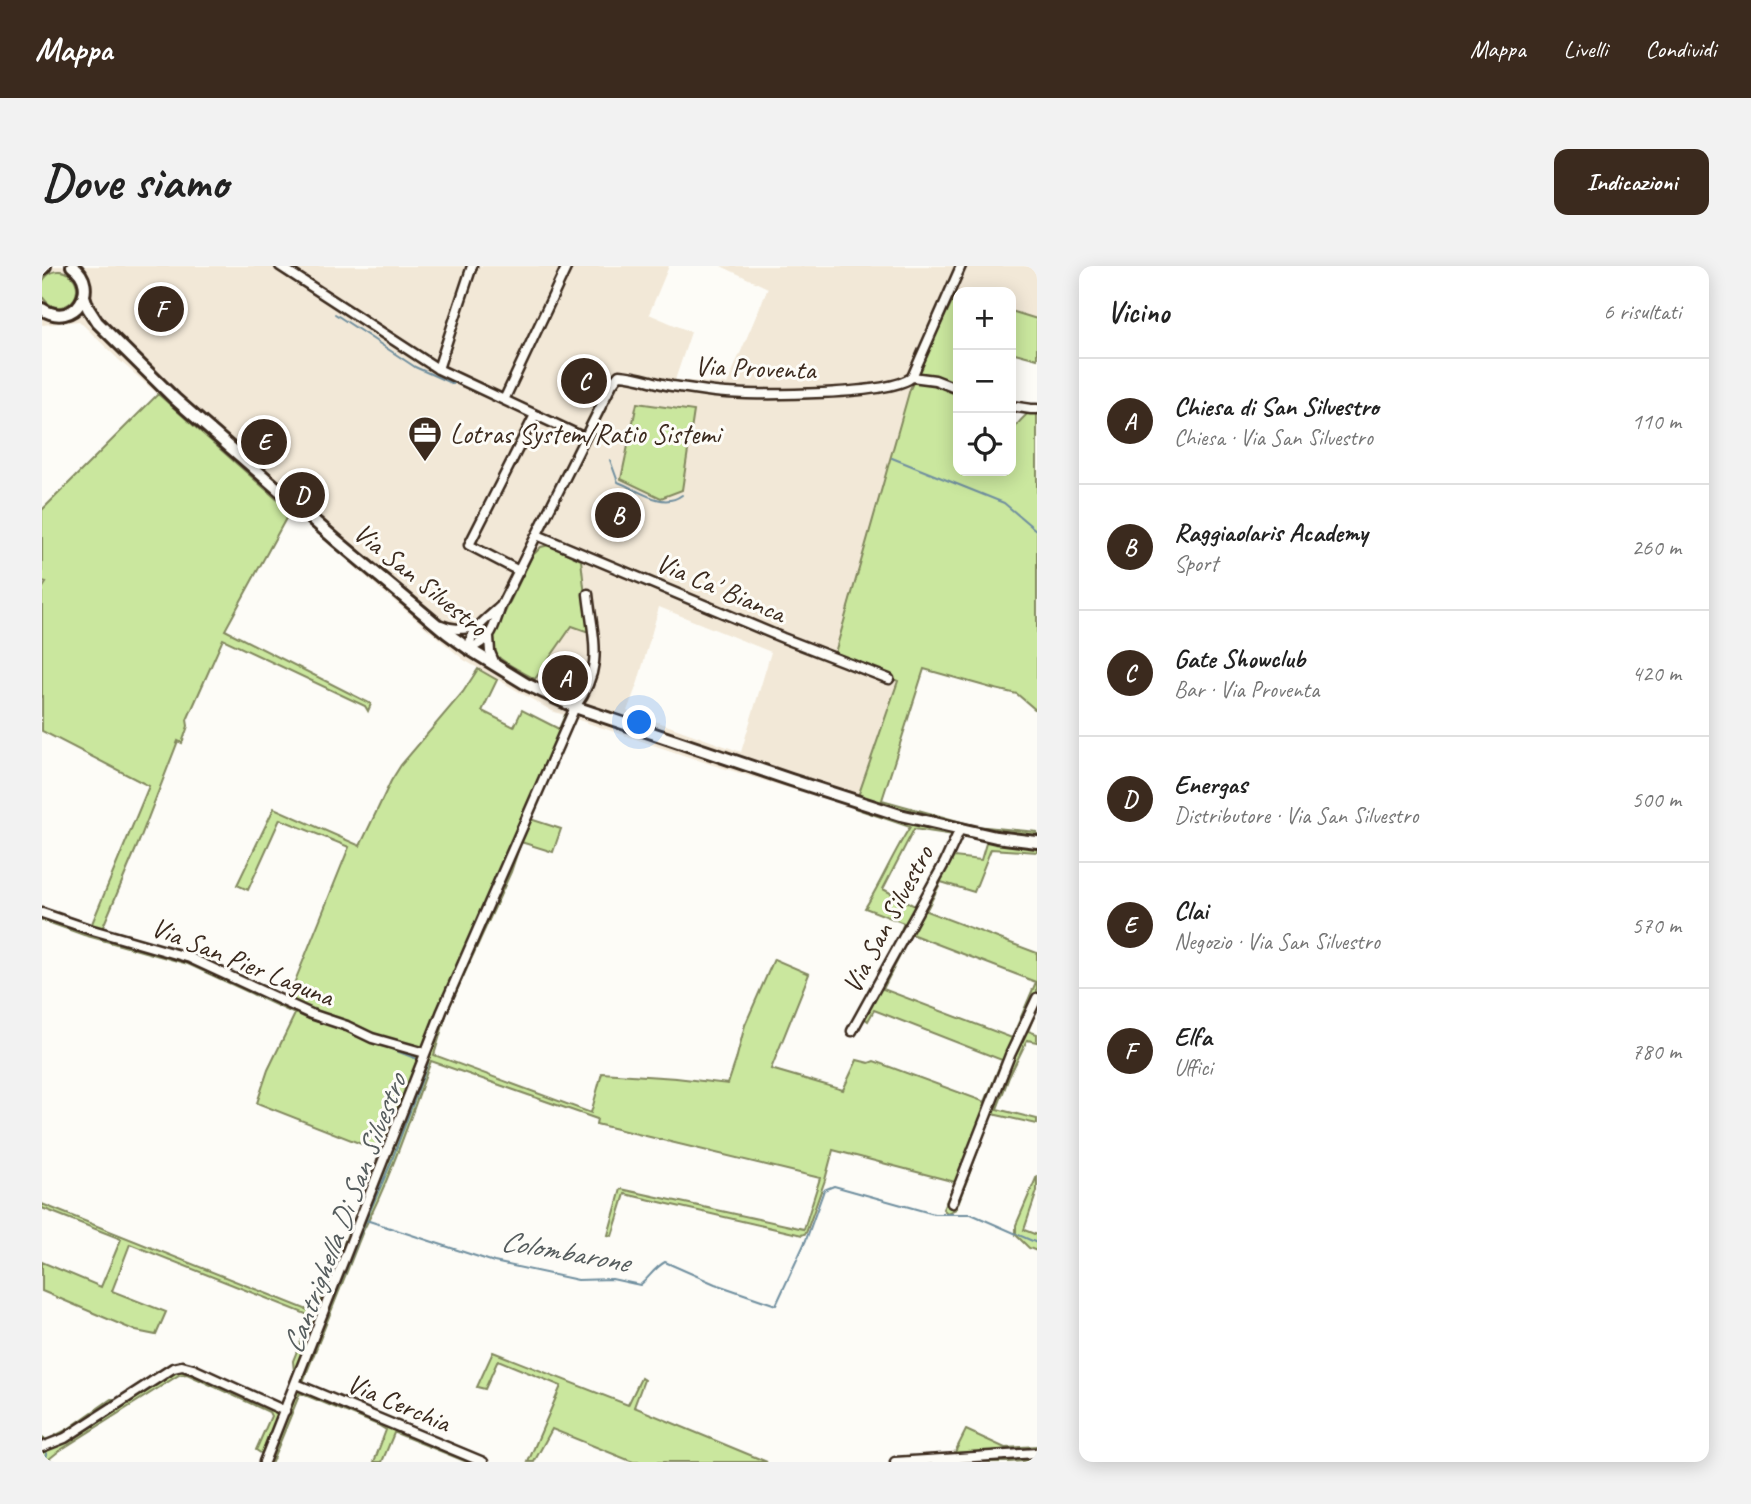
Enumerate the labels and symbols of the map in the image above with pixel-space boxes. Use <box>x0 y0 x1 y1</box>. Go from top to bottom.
pin: F <box>138 283 184 335</box>
street label: Via Proventa <box>694 348 818 387</box>
pin: C <box>561 355 607 407</box>
office icon: Lotras System/Ratio Sistemi <box>406 414 444 463</box>
pin: E <box>241 416 287 468</box>
place label: Lotras System/Ratio Sistemi <box>450 416 724 451</box>
pin: D <box>279 469 325 521</box>
pin: B <box>595 489 641 541</box>
street label: Via San Silvestro <box>347 515 496 645</box>
street label: Via Ca' Bianca <box>651 545 793 631</box>
pin: A <box>542 652 588 704</box>
your location <box>622 705 656 739</box>
street label: Via San Silvestro <box>834 838 942 999</box>
street label: Via San Pier Laguna <box>147 909 341 1015</box>
water label: Cantrighella Di San Silvestro <box>273 1066 416 1359</box>
water label: Colombarone <box>498 1221 636 1282</box>
street label: Via Cerchia <box>342 1365 457 1440</box>

